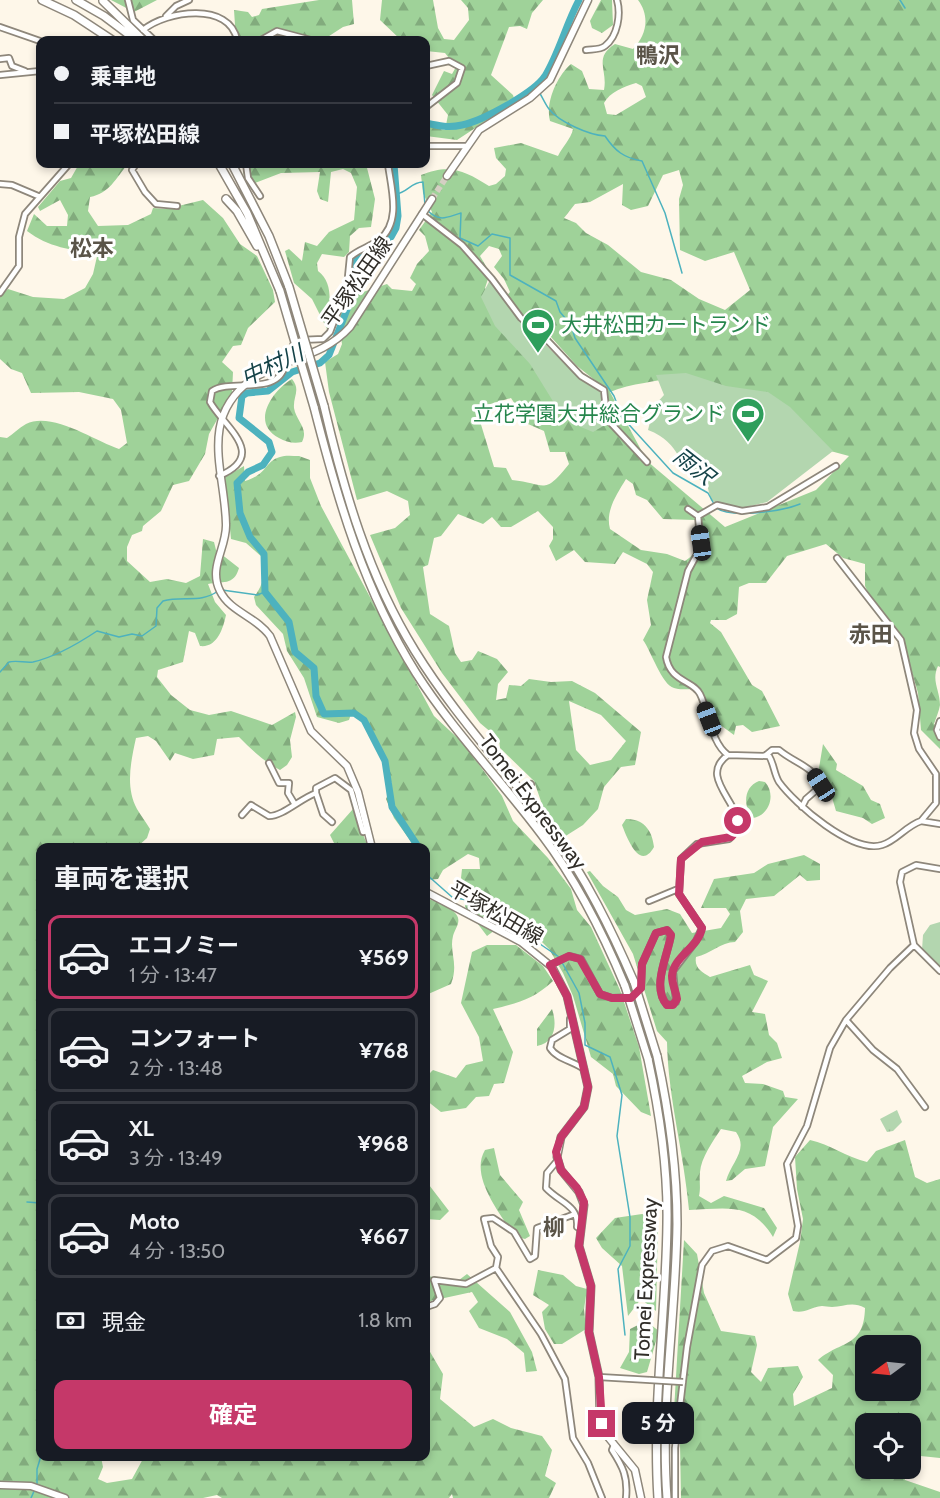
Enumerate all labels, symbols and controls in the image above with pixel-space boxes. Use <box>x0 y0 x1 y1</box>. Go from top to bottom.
district label: 鴨沢 <box>636 42 680 69</box>
text: 乗車地 <box>90 63 156 90</box>
text: 平塚松田線 <box>90 121 200 148</box>
street label: 平塚松田線 <box>316 232 397 332</box>
district label: 松本 <box>70 235 114 262</box>
sports icon: 大井松田カートランド <box>520 307 556 354</box>
place label: 大井松田カートランド <box>561 312 771 337</box>
water label: 中村川 <box>237 338 310 392</box>
sports icon: 立花学園大井総合グランド <box>730 396 766 443</box>
place label: 立花学園大井総合グランド <box>473 401 725 426</box>
water label: 雨沢 <box>668 442 722 492</box>
car <box>690 524 712 562</box>
district label: 赤田 <box>849 621 893 648</box>
car <box>694 699 724 739</box>
street label: Tomei Expressway <box>474 729 593 874</box>
car <box>804 765 838 805</box>
route start <box>724 807 751 834</box>
text: 車両を選択 <box>54 862 189 895</box>
street label: 平塚松田線 <box>445 875 548 950</box>
icon: car <box>57 930 111 984</box>
text: エコノミー <box>129 932 239 959</box>
text: ¥569 <box>359 944 409 971</box>
text: 1 分 · 13:47 <box>129 963 217 987</box>
icon: car <box>57 1023 111 1077</box>
text: コンフォート <box>129 1025 260 1052</box>
text: ¥768 <box>359 1037 409 1064</box>
text: 2 分 · 13:48 <box>129 1056 223 1080</box>
text: XL <box>129 1115 154 1142</box>
icon: car <box>57 1116 111 1170</box>
text: ¥968 <box>358 1130 409 1157</box>
text: 3 分 · 13:49 <box>129 1146 223 1170</box>
street label: Tomei Expressway <box>629 1197 662 1361</box>
text: Moto <box>129 1208 180 1235</box>
icon: car <box>57 1209 111 1263</box>
district label: 柳 <box>543 1214 565 1241</box>
text: ¥667 <box>360 1223 409 1250</box>
text: 4 分 · 13:50 <box>129 1239 225 1263</box>
icon: cash <box>54 1304 87 1337</box>
text: 1.8 km <box>358 1308 412 1332</box>
text: 現金 <box>102 1309 146 1336</box>
north arrow <box>855 1335 921 1401</box>
map controls <box>855 1335 921 1479</box>
button: 確定 <box>54 1380 412 1449</box>
callout: 5 分 <box>623 1403 695 1445</box>
route end <box>588 1410 615 1437</box>
text: 5 分 <box>640 1411 676 1435</box>
button: locate <box>855 1413 921 1479</box>

